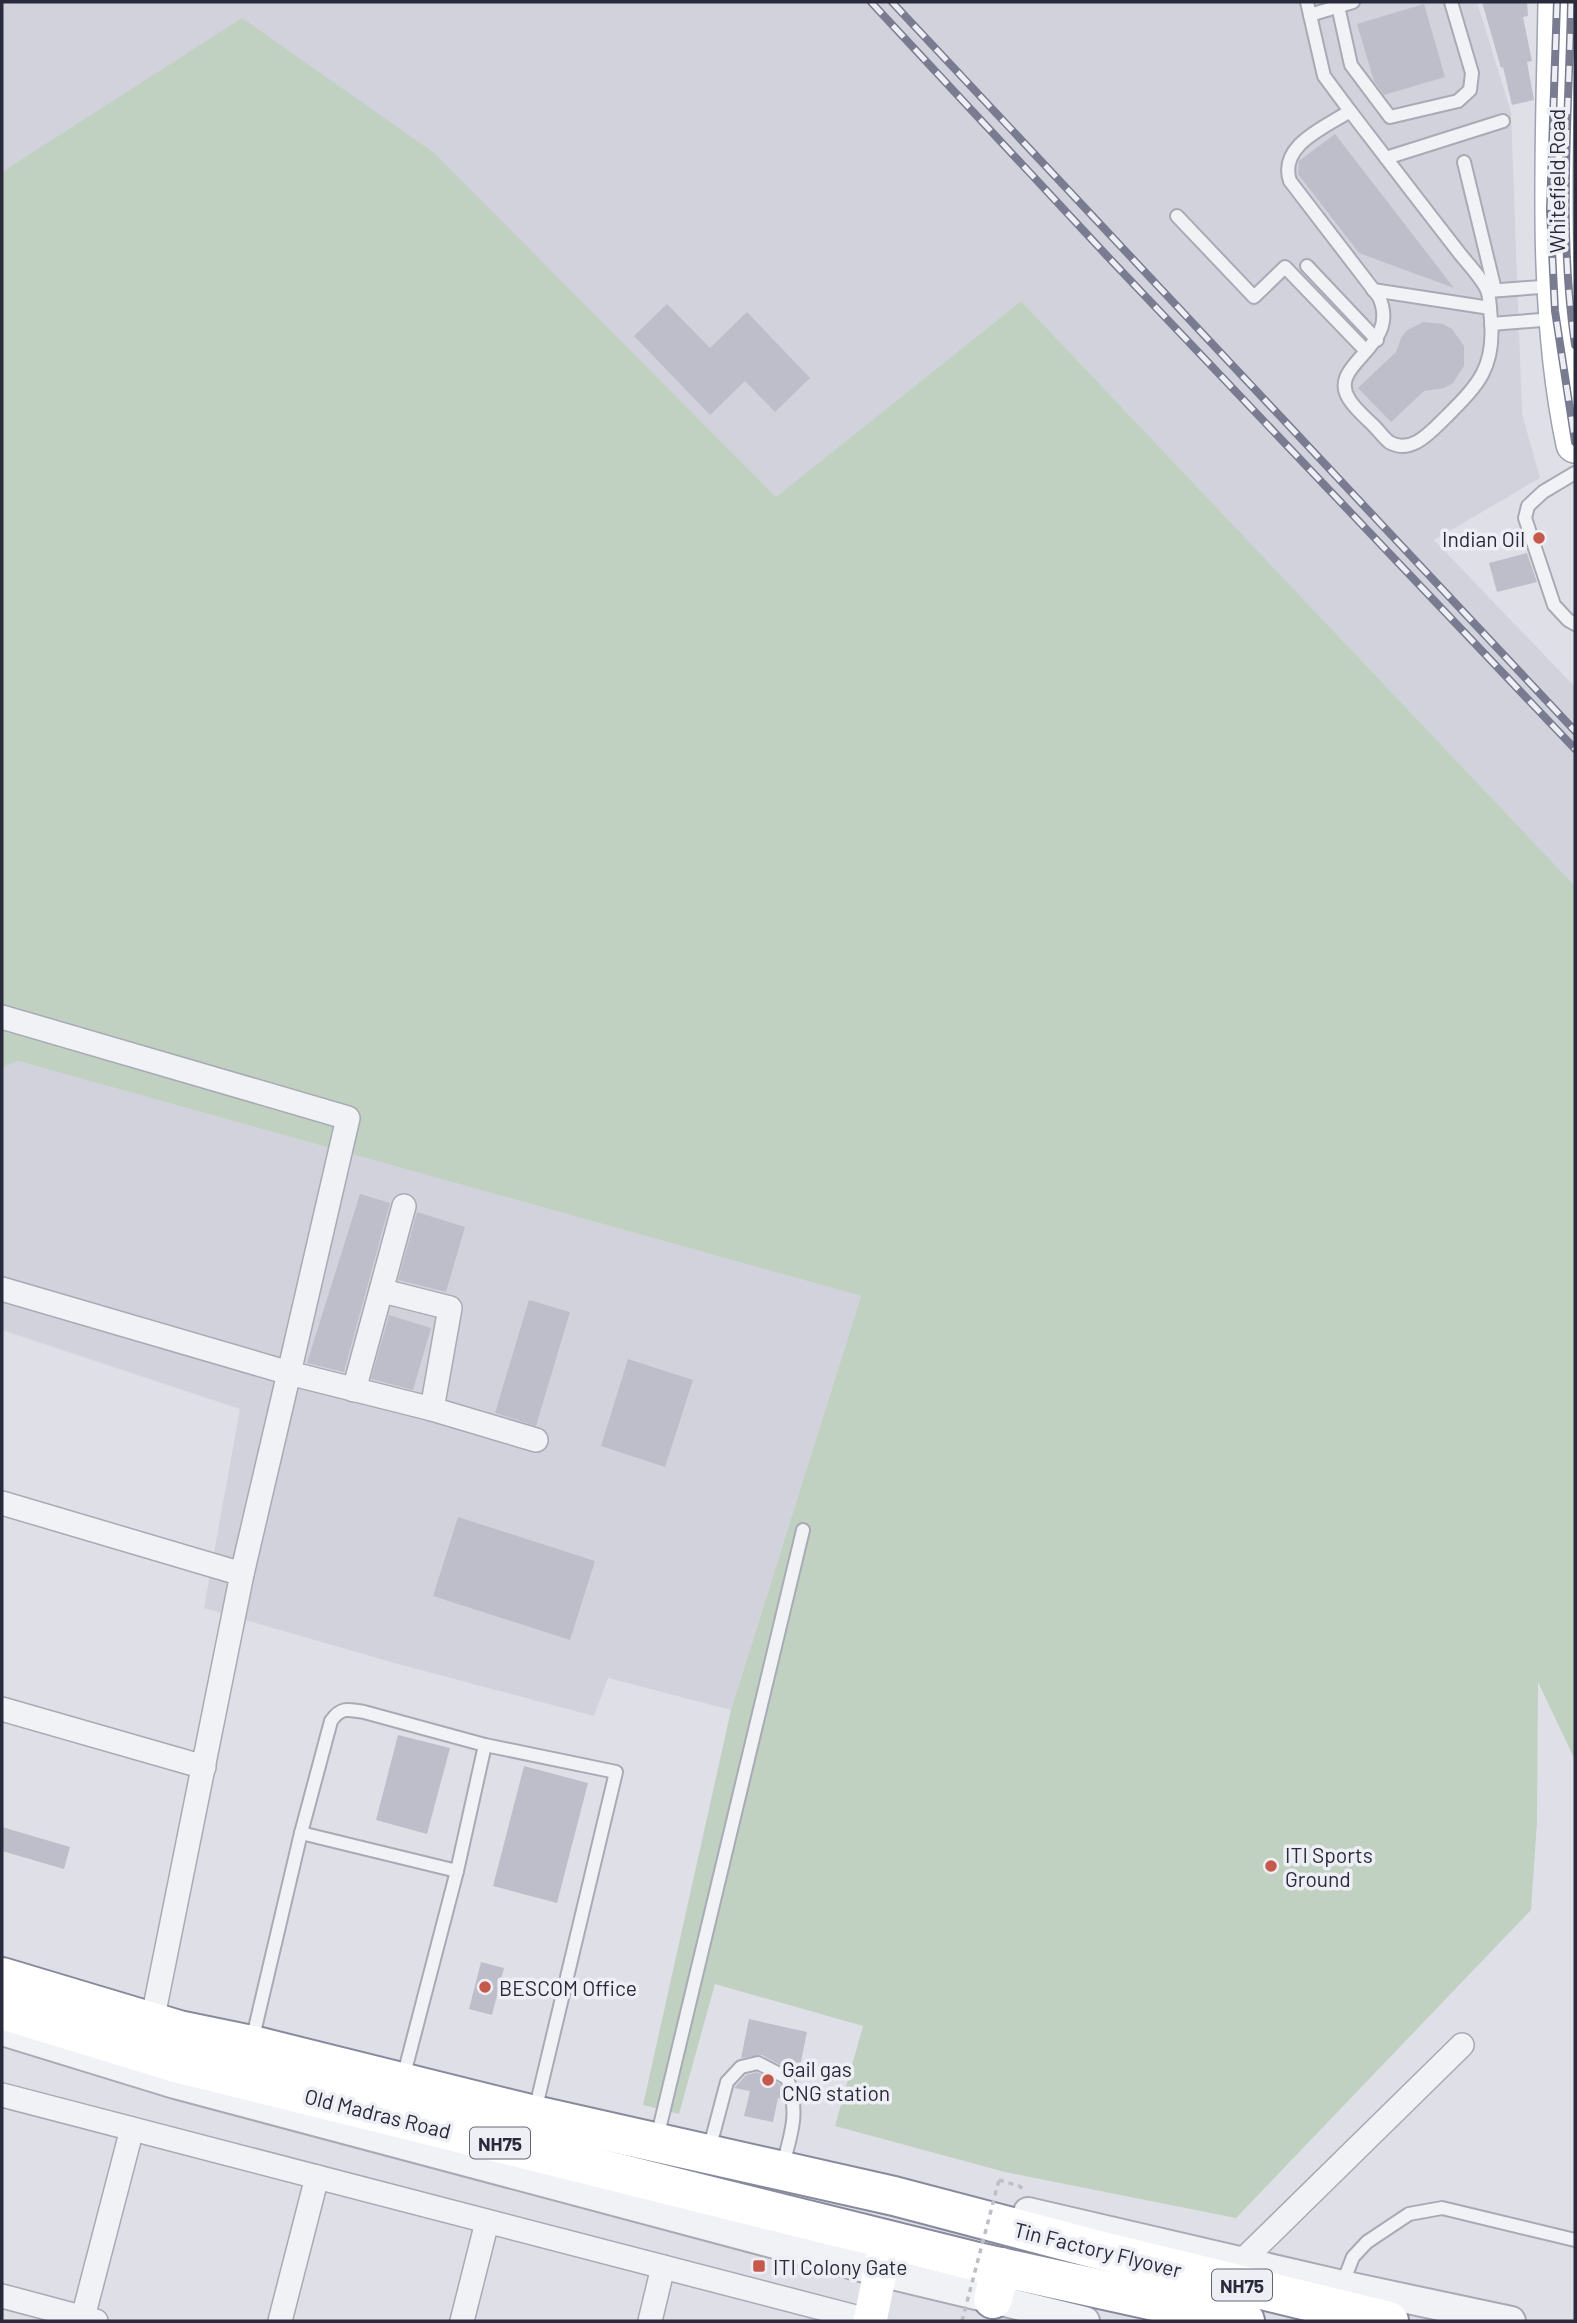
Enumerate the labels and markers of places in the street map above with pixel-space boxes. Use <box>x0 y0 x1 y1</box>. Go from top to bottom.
place label: Indian Oil <box>1442 526 1525 551</box>
marker: Indian Oil <box>1531 530 1547 546</box>
place label: ITI Sports Ground <box>1285 1842 1373 1891</box>
marker: ITI Sports Ground <box>1263 1858 1279 1874</box>
place label: BESCOM Office <box>499 1975 637 2000</box>
marker: BESCOM Office <box>477 1979 493 1995</box>
place label: Gail gas CNG station <box>782 2056 890 2105</box>
marker: Gail gas CNG station <box>760 2072 776 2088</box>
place label: ITI Colony Gate <box>773 2254 907 2279</box>
marker: ITI Colony Gate <box>751 2258 767 2274</box>

